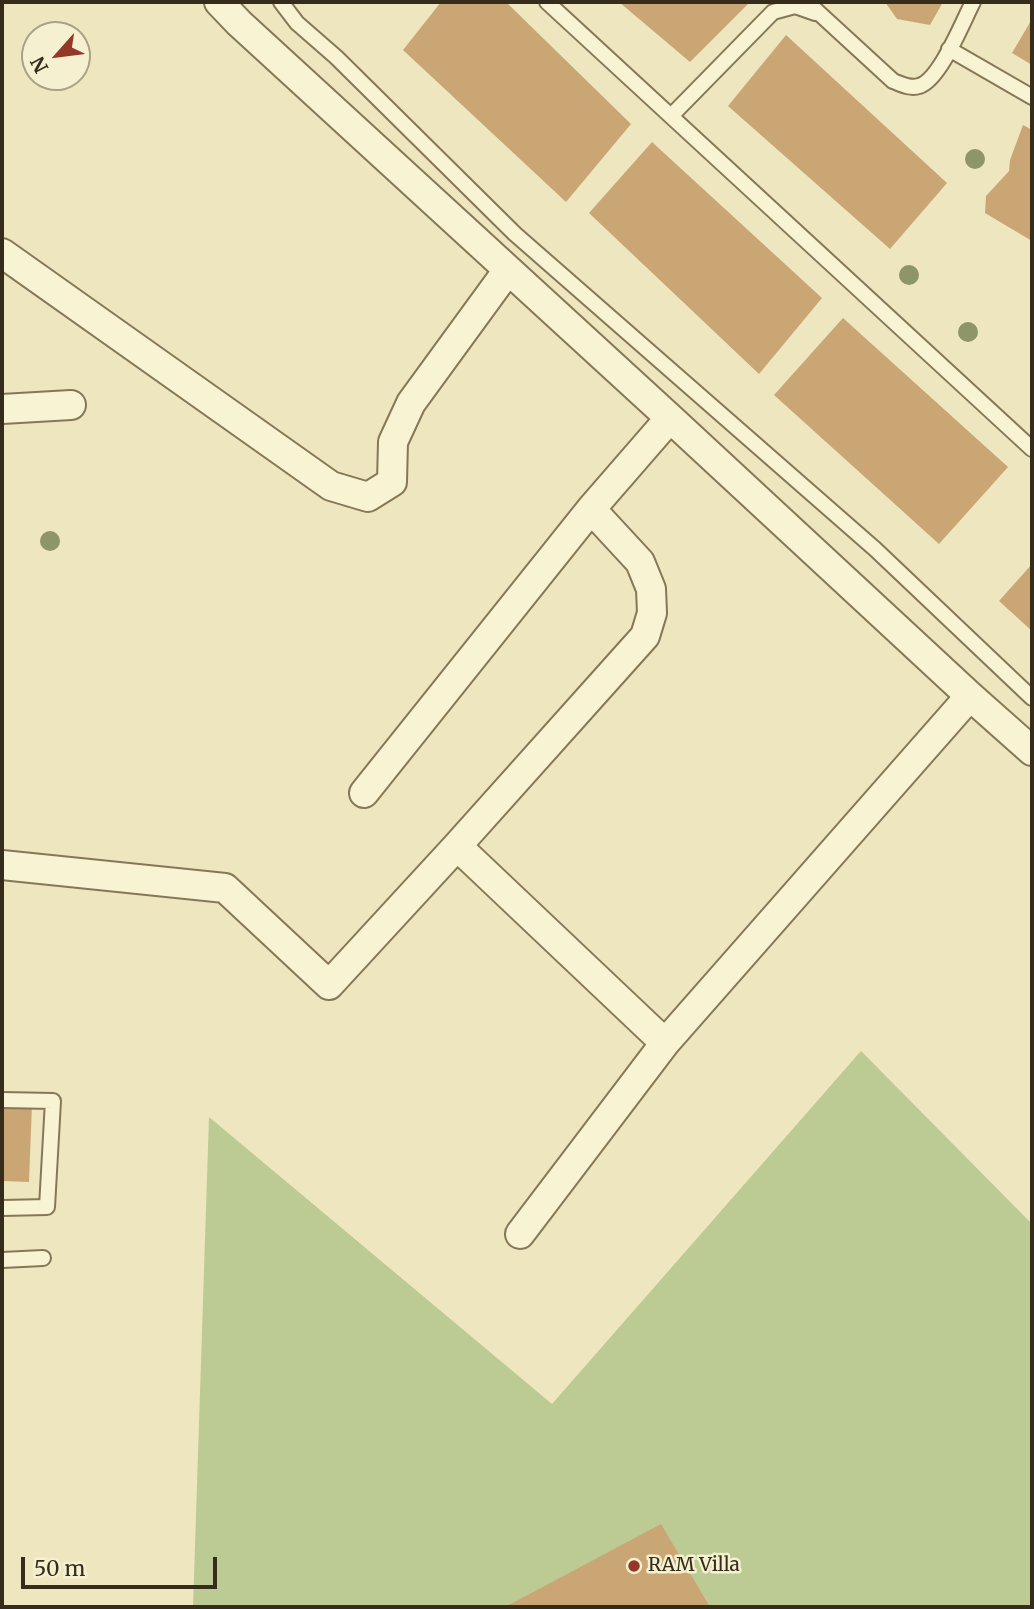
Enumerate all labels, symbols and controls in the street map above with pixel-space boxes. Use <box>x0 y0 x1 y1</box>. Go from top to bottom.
north arrow <box>21 21 91 91</box>
text: N <box>25 53 53 77</box>
scale bar <box>24 1542 220 1586</box>
text: 50 m <box>34 1555 85 1582</box>
place label: RAM Villa <box>648 1555 740 1577</box>
marker: RAM Villa <box>626 1558 642 1574</box>

